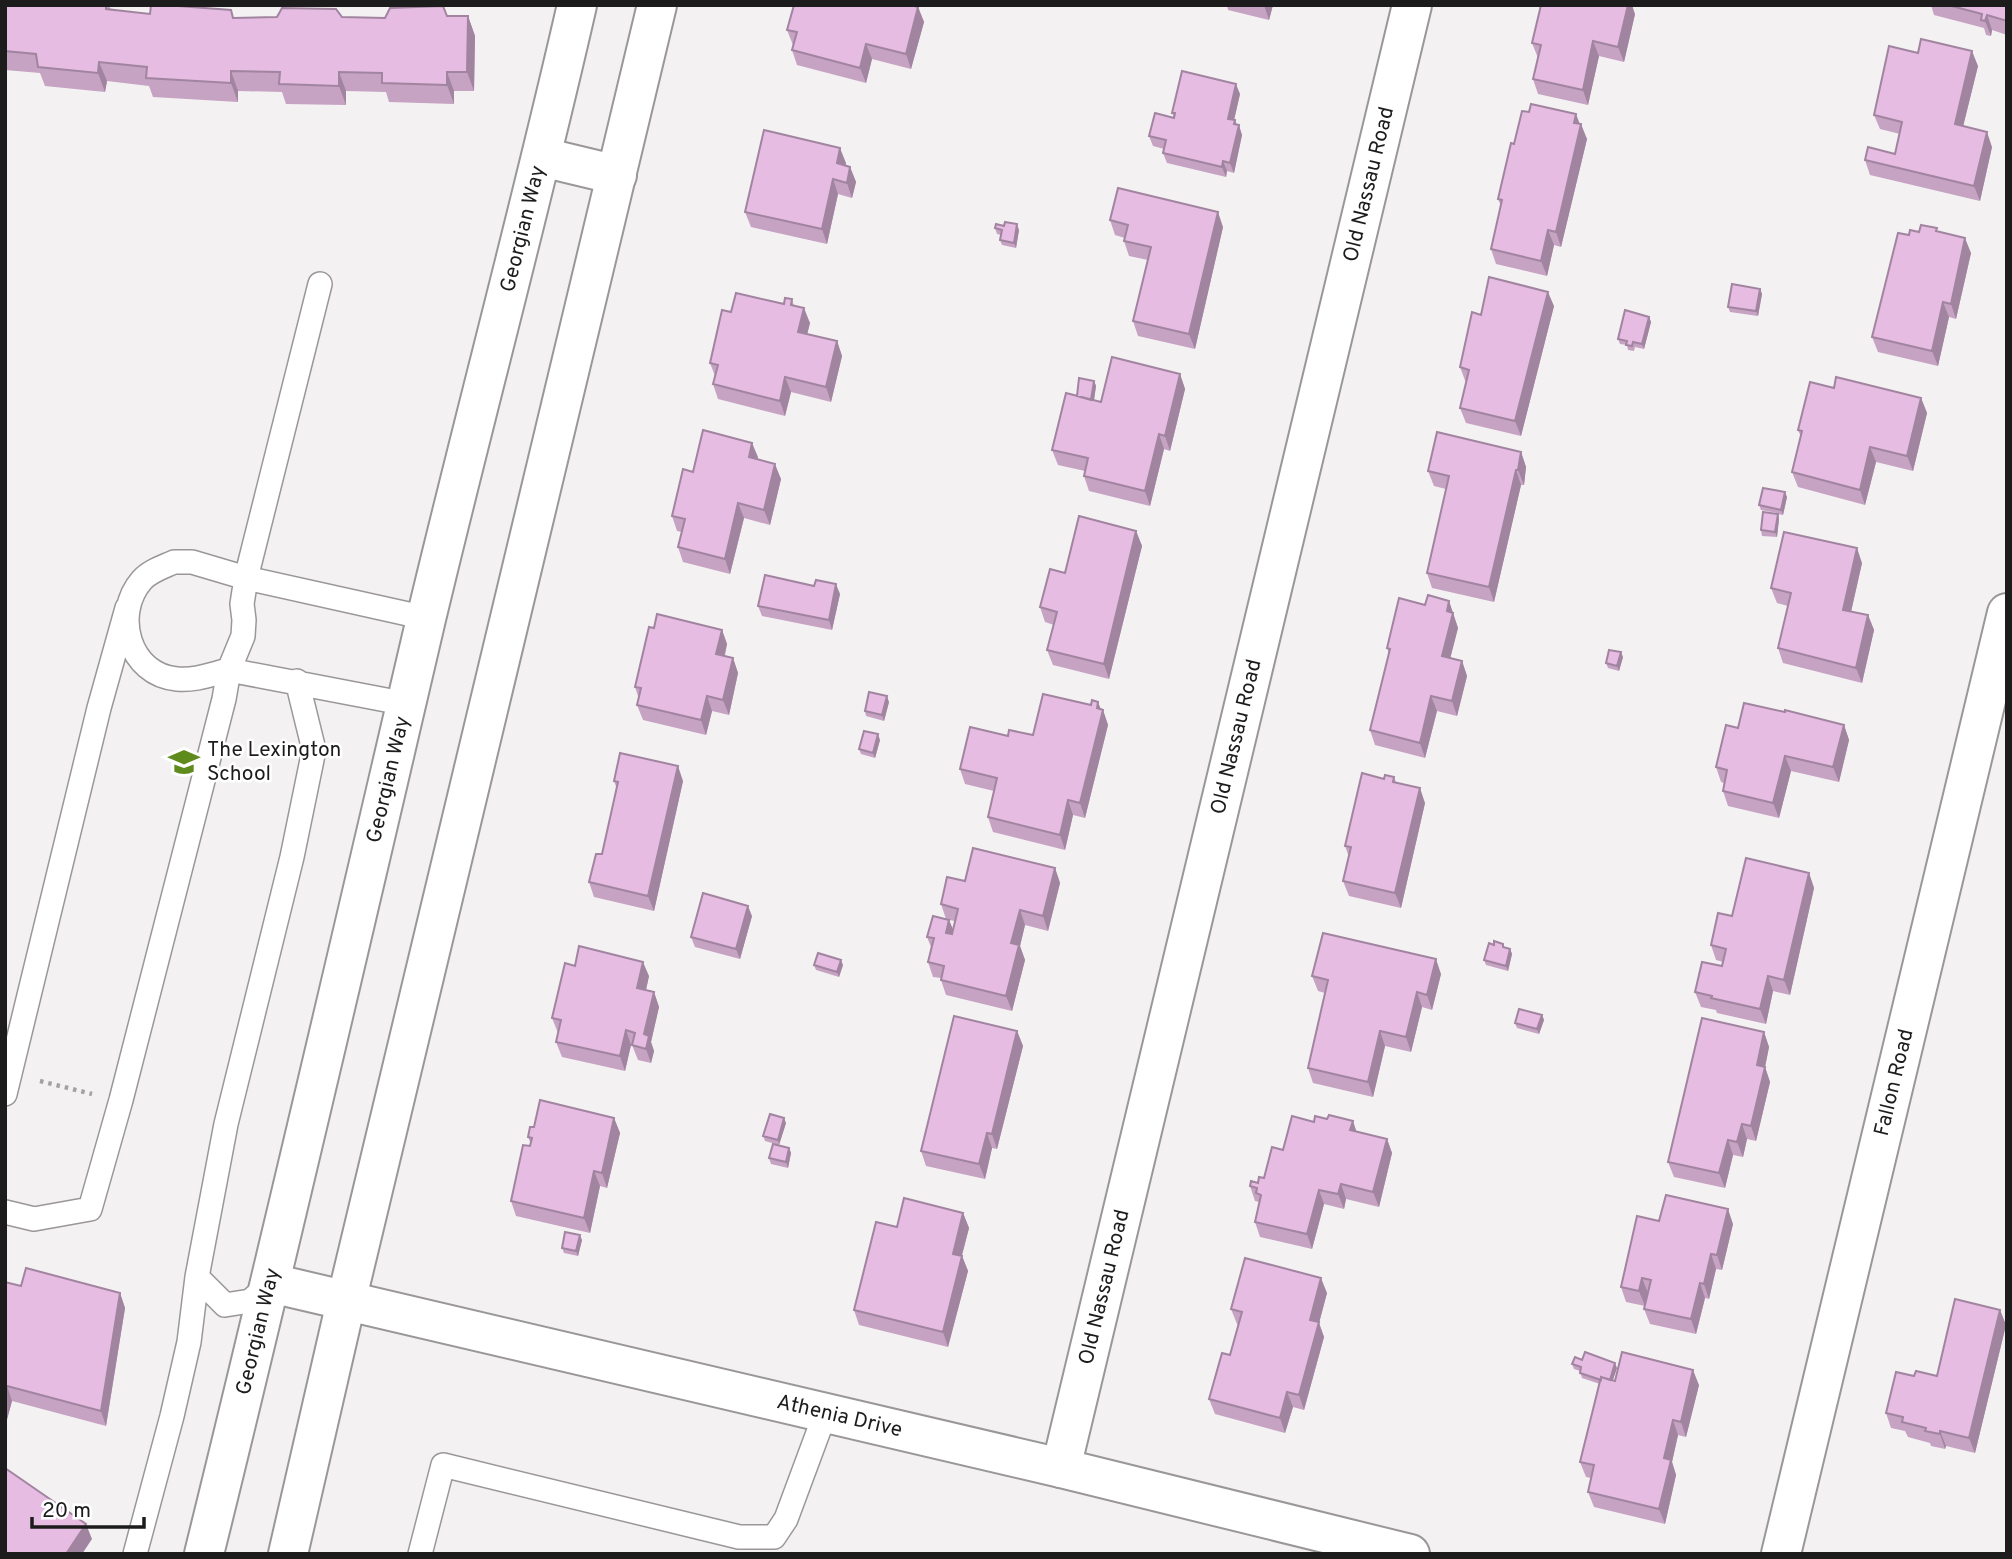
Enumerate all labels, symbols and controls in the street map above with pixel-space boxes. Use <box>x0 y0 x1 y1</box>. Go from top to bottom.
street label: Old Nassau Road <box>1337 104 1401 265</box>
street label: Georgian Way <box>494 163 552 295</box>
street label: Old Nassau Road <box>1205 656 1268 817</box>
street label: Georgian Way <box>361 714 416 846</box>
place label: The Lexington School <box>207 737 341 788</box>
school or university icon: The Lexington School <box>167 745 201 779</box>
street label: Fallon Road <box>1868 1026 1920 1139</box>
street label: Old Nassau Road <box>1073 1207 1136 1368</box>
street label: Georgian Way <box>230 1265 287 1398</box>
street label: Athenia Drive <box>774 1388 905 1444</box>
scale bar <box>32 1486 144 1530</box>
text: 20 m <box>42 1498 91 1525</box>

